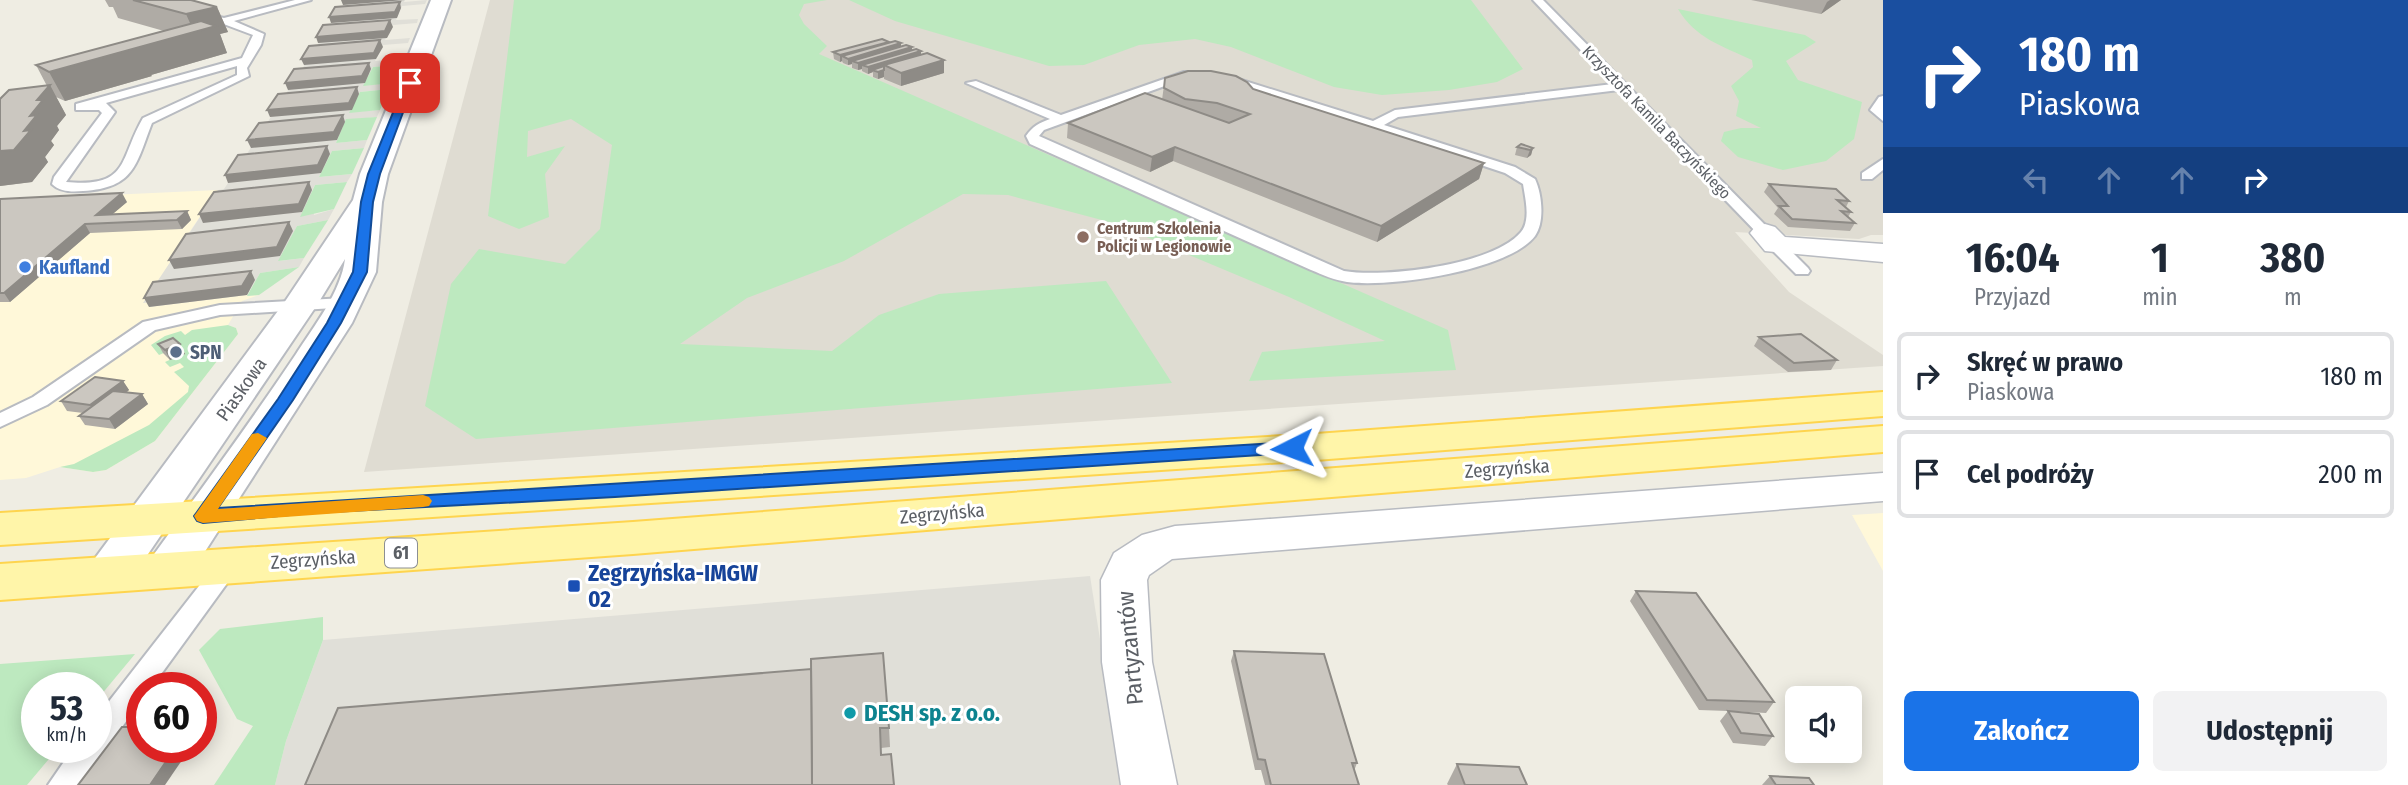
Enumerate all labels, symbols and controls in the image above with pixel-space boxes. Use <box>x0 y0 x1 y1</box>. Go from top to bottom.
text: 180 m <box>2019 25 2140 84</box>
icon: right <box>1904 28 1995 119</box>
street label: Krzysztofa Kamila Baczyńskiego <box>1578 42 1735 203</box>
pin <box>380 53 440 113</box>
icon: arrive <box>391 64 429 102</box>
text: Piaskowa <box>2019 85 2141 123</box>
icon: left <box>2017 161 2055 199</box>
icon: ahead <box>2090 161 2128 199</box>
icon: ahead <box>2163 161 2201 199</box>
icon: right <box>2236 161 2274 199</box>
place label: Centrum Szkolenia Policji w Legionowie <box>1097 219 1231 256</box>
marker: Centrum Szkolenia Policji w Legionowie <box>1075 229 1091 245</box>
text: 16:04 <box>1966 233 2060 283</box>
text: 1 <box>2151 233 2169 283</box>
text: 380 <box>2260 233 2325 283</box>
place label: Kaufland <box>39 256 110 279</box>
marker: Kaufland <box>17 259 33 275</box>
text: Przyjazd <box>1974 283 2051 311</box>
text: min <box>2142 283 2178 311</box>
text: m <box>2284 283 2302 311</box>
place label: SPN <box>190 341 222 364</box>
marker: SPN <box>168 344 184 360</box>
text: Skręć w prawo <box>1967 347 2123 378</box>
street label: Piaskowa <box>211 353 272 425</box>
icon: right <box>1908 357 1946 395</box>
text: 180 m <box>2320 361 2383 392</box>
text: Piaskowa <box>1967 378 2054 406</box>
position arrow <box>1255 411 1329 485</box>
street label: Zegrzyńska <box>1464 454 1550 483</box>
icon: arrive <box>1908 455 1946 493</box>
text: Cel podróży <box>1967 459 2094 490</box>
text: 200 m <box>2318 459 2383 490</box>
street label: Zegrzyńska <box>899 498 986 529</box>
road number: 61 <box>385 538 417 568</box>
street label: Zegrzyńska <box>270 545 356 574</box>
place label: Zegrzyńska-IMGW 02 <box>588 559 758 613</box>
marker: Zegrzyńska-IMGW 02 <box>566 578 582 594</box>
street label: Partyzantów <box>1111 590 1149 706</box>
speed limit sign: 60 <box>126 672 217 763</box>
map controls <box>1785 686 1862 763</box>
button: sound <box>1785 686 1862 763</box>
text: 53 <box>50 687 83 729</box>
button: Zakończ <box>1904 691 2139 771</box>
button: Udostępnij <box>2153 691 2387 771</box>
place label: DESH sp. z o.o. <box>864 699 1000 727</box>
marker: DESH sp. z o.o. <box>842 705 858 721</box>
text: km/h <box>46 724 87 746</box>

